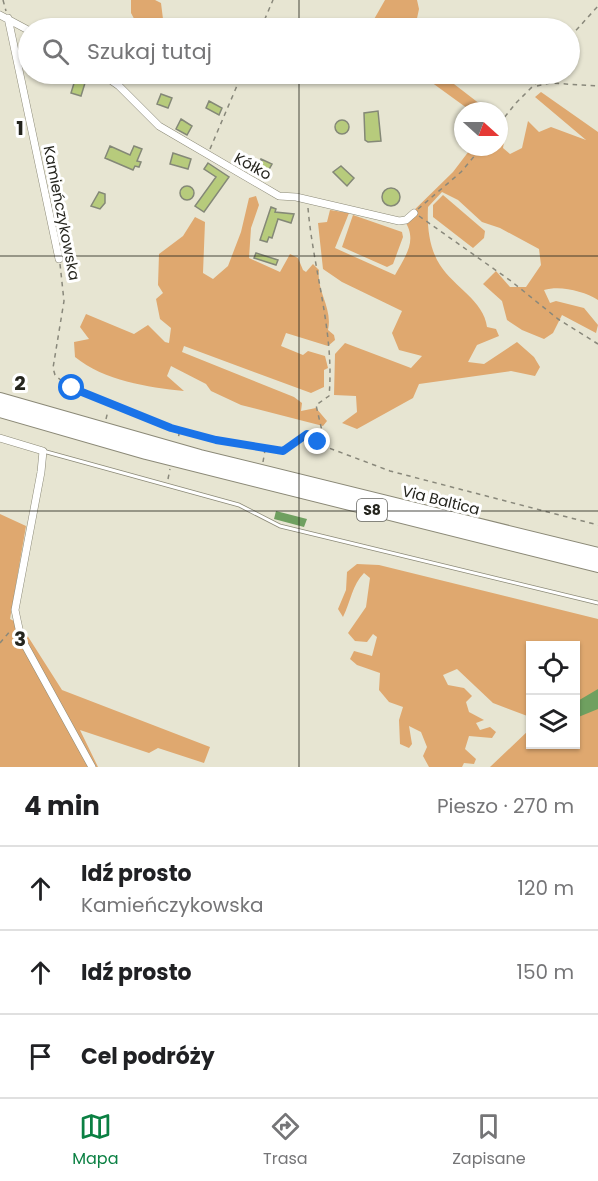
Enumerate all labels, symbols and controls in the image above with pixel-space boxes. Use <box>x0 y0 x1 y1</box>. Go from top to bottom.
search box <box>18 18 580 84</box>
icon: search <box>39 35 72 68</box>
text: Szukaj tutaj <box>87 36 212 67</box>
north arrow <box>454 102 508 156</box>
text: 1 <box>16 114 24 142</box>
street label: Kamieńczykowska <box>39 144 85 282</box>
street label: Kółko <box>231 147 275 185</box>
text: 2 <box>14 369 26 397</box>
route start <box>58 374 84 400</box>
route end <box>304 428 330 454</box>
street label: Via Baltica <box>400 480 482 520</box>
road number: S8 <box>357 499 387 521</box>
text: 3 <box>14 625 26 653</box>
map controls <box>526 641 580 749</box>
button: locate <box>526 641 580 695</box>
button: layers <box>526 695 580 749</box>
text: 4 min <box>24 788 100 824</box>
text: Pieszo · 270 m <box>437 792 574 820</box>
text: Idź prosto <box>81 858 192 889</box>
icon: ahead <box>24 872 57 905</box>
text: 120 m <box>518 874 574 902</box>
text: Kamieńczykowska <box>81 891 263 919</box>
icon: ahead <box>24 956 57 989</box>
text: Idź prosto <box>81 957 192 988</box>
text: 150 m <box>517 958 574 986</box>
icon: arrive <box>24 1040 57 1073</box>
text: Cel podróży <box>81 1041 215 1072</box>
tab: Mapa <box>72 1110 119 1171</box>
tab: Trasa <box>263 1110 308 1171</box>
tab: Zapisane <box>452 1110 526 1171</box>

